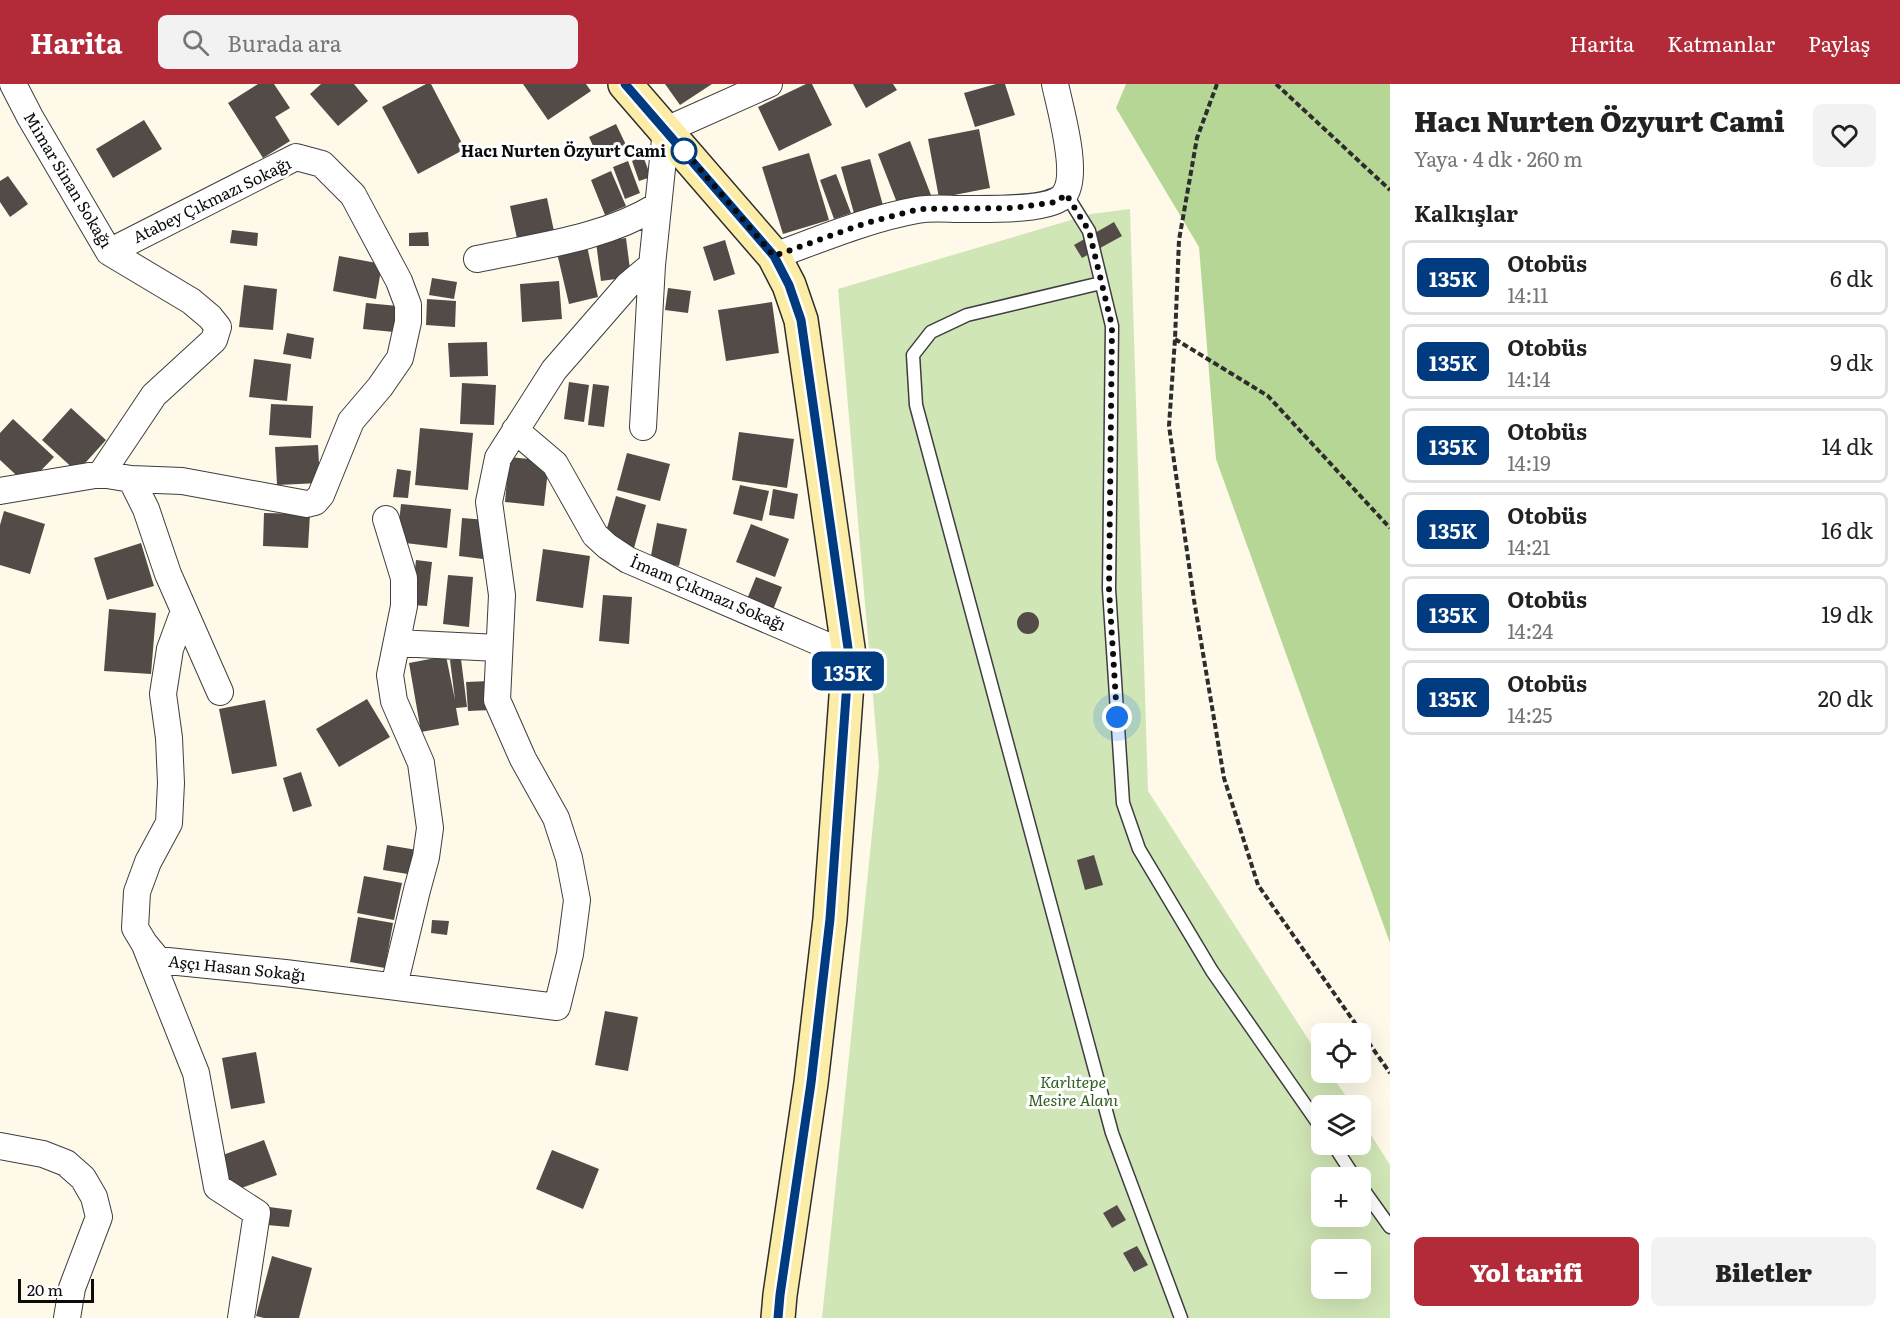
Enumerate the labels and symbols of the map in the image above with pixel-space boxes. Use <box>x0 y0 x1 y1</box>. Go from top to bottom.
street label: Mimar Sinan Sokağı <box>19 107 119 252</box>
place label: Hacı Nurten Özyurt Cami <box>461 138 666 162</box>
marker: Hacı Nurten Özyurt Cami <box>671 138 697 164</box>
street label: Atabey Çıkmazı Sokağı <box>128 150 295 248</box>
street label: İmam Çıkmazı Sokağı <box>627 548 790 636</box>
line badge: 135K <box>806 652 890 690</box>
your location <box>1102 702 1132 732</box>
street label: Aşçı Hasan Sokağı <box>167 948 307 986</box>
park label: Karlıtepe Mesire Alanı <box>1028 1069 1118 1111</box>
scale bar <box>18 1276 94 1304</box>

